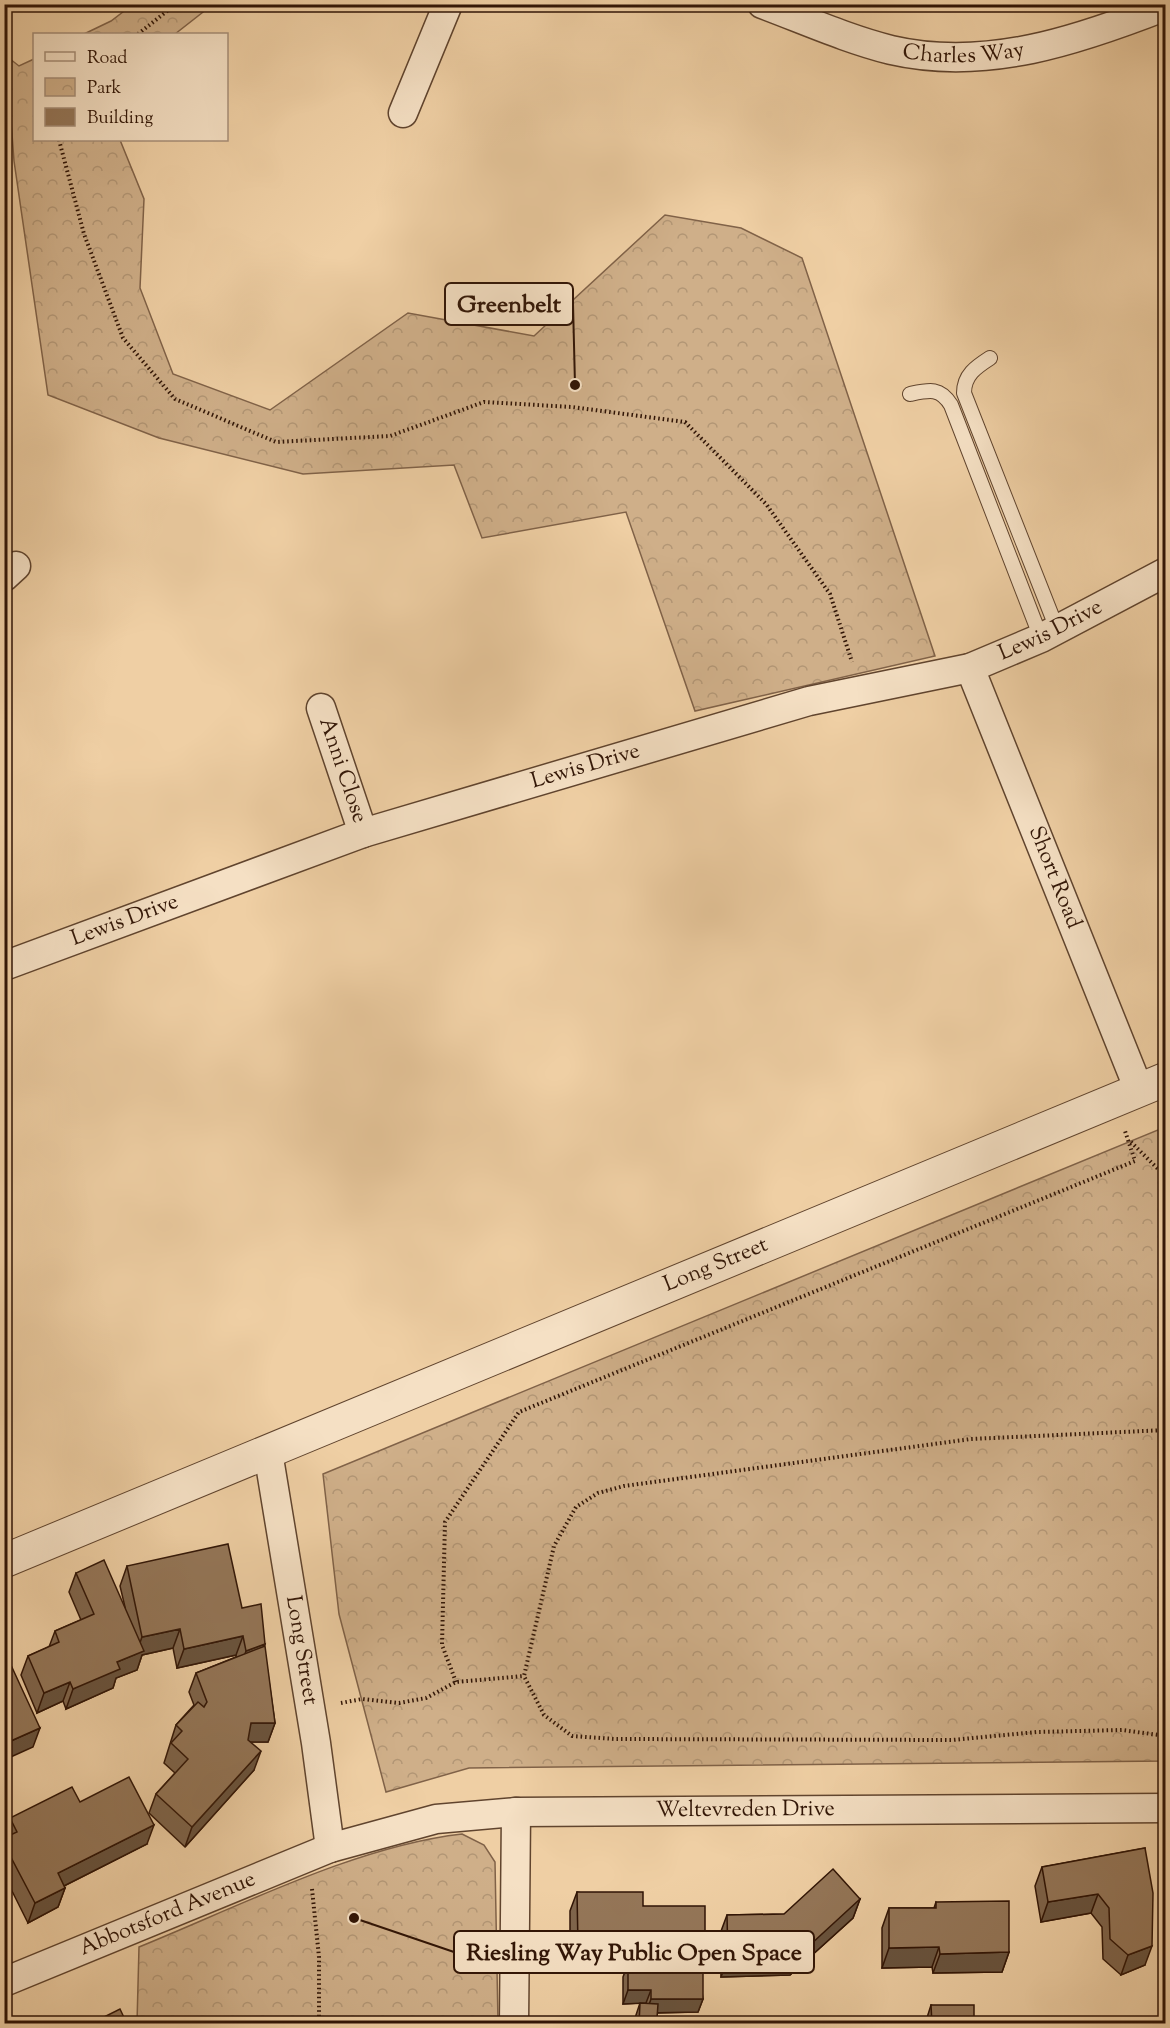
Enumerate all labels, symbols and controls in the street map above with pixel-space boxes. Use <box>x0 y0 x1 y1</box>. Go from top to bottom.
legend <box>33 33 228 141</box>
street label: Charles Way <box>900 35 1027 73</box>
text: Road <box>87 46 127 72</box>
text: Park <box>87 76 122 102</box>
text: Building <box>87 106 153 132</box>
callout: Greenbelt <box>445 283 573 325</box>
text: Greenbelt <box>457 289 562 323</box>
street label: Lewis Drive <box>994 592 1108 670</box>
street label: Anni Close <box>309 714 375 828</box>
street label: Lewis Drive <box>527 736 644 798</box>
street label: Short Road <box>1019 822 1089 934</box>
street label: Lewis Drive <box>67 887 183 956</box>
street label: Long Street <box>659 1229 774 1302</box>
street label: Long Street <box>276 1593 326 1708</box>
street label: Weltevreden Drive <box>656 1794 835 1827</box>
street label: Abbotsford Avenue <box>75 1864 261 1965</box>
callout: Riesling Way Public Open Space <box>454 1931 814 1973</box>
text: Riesling Way Public Open Space <box>466 1937 802 1971</box>

